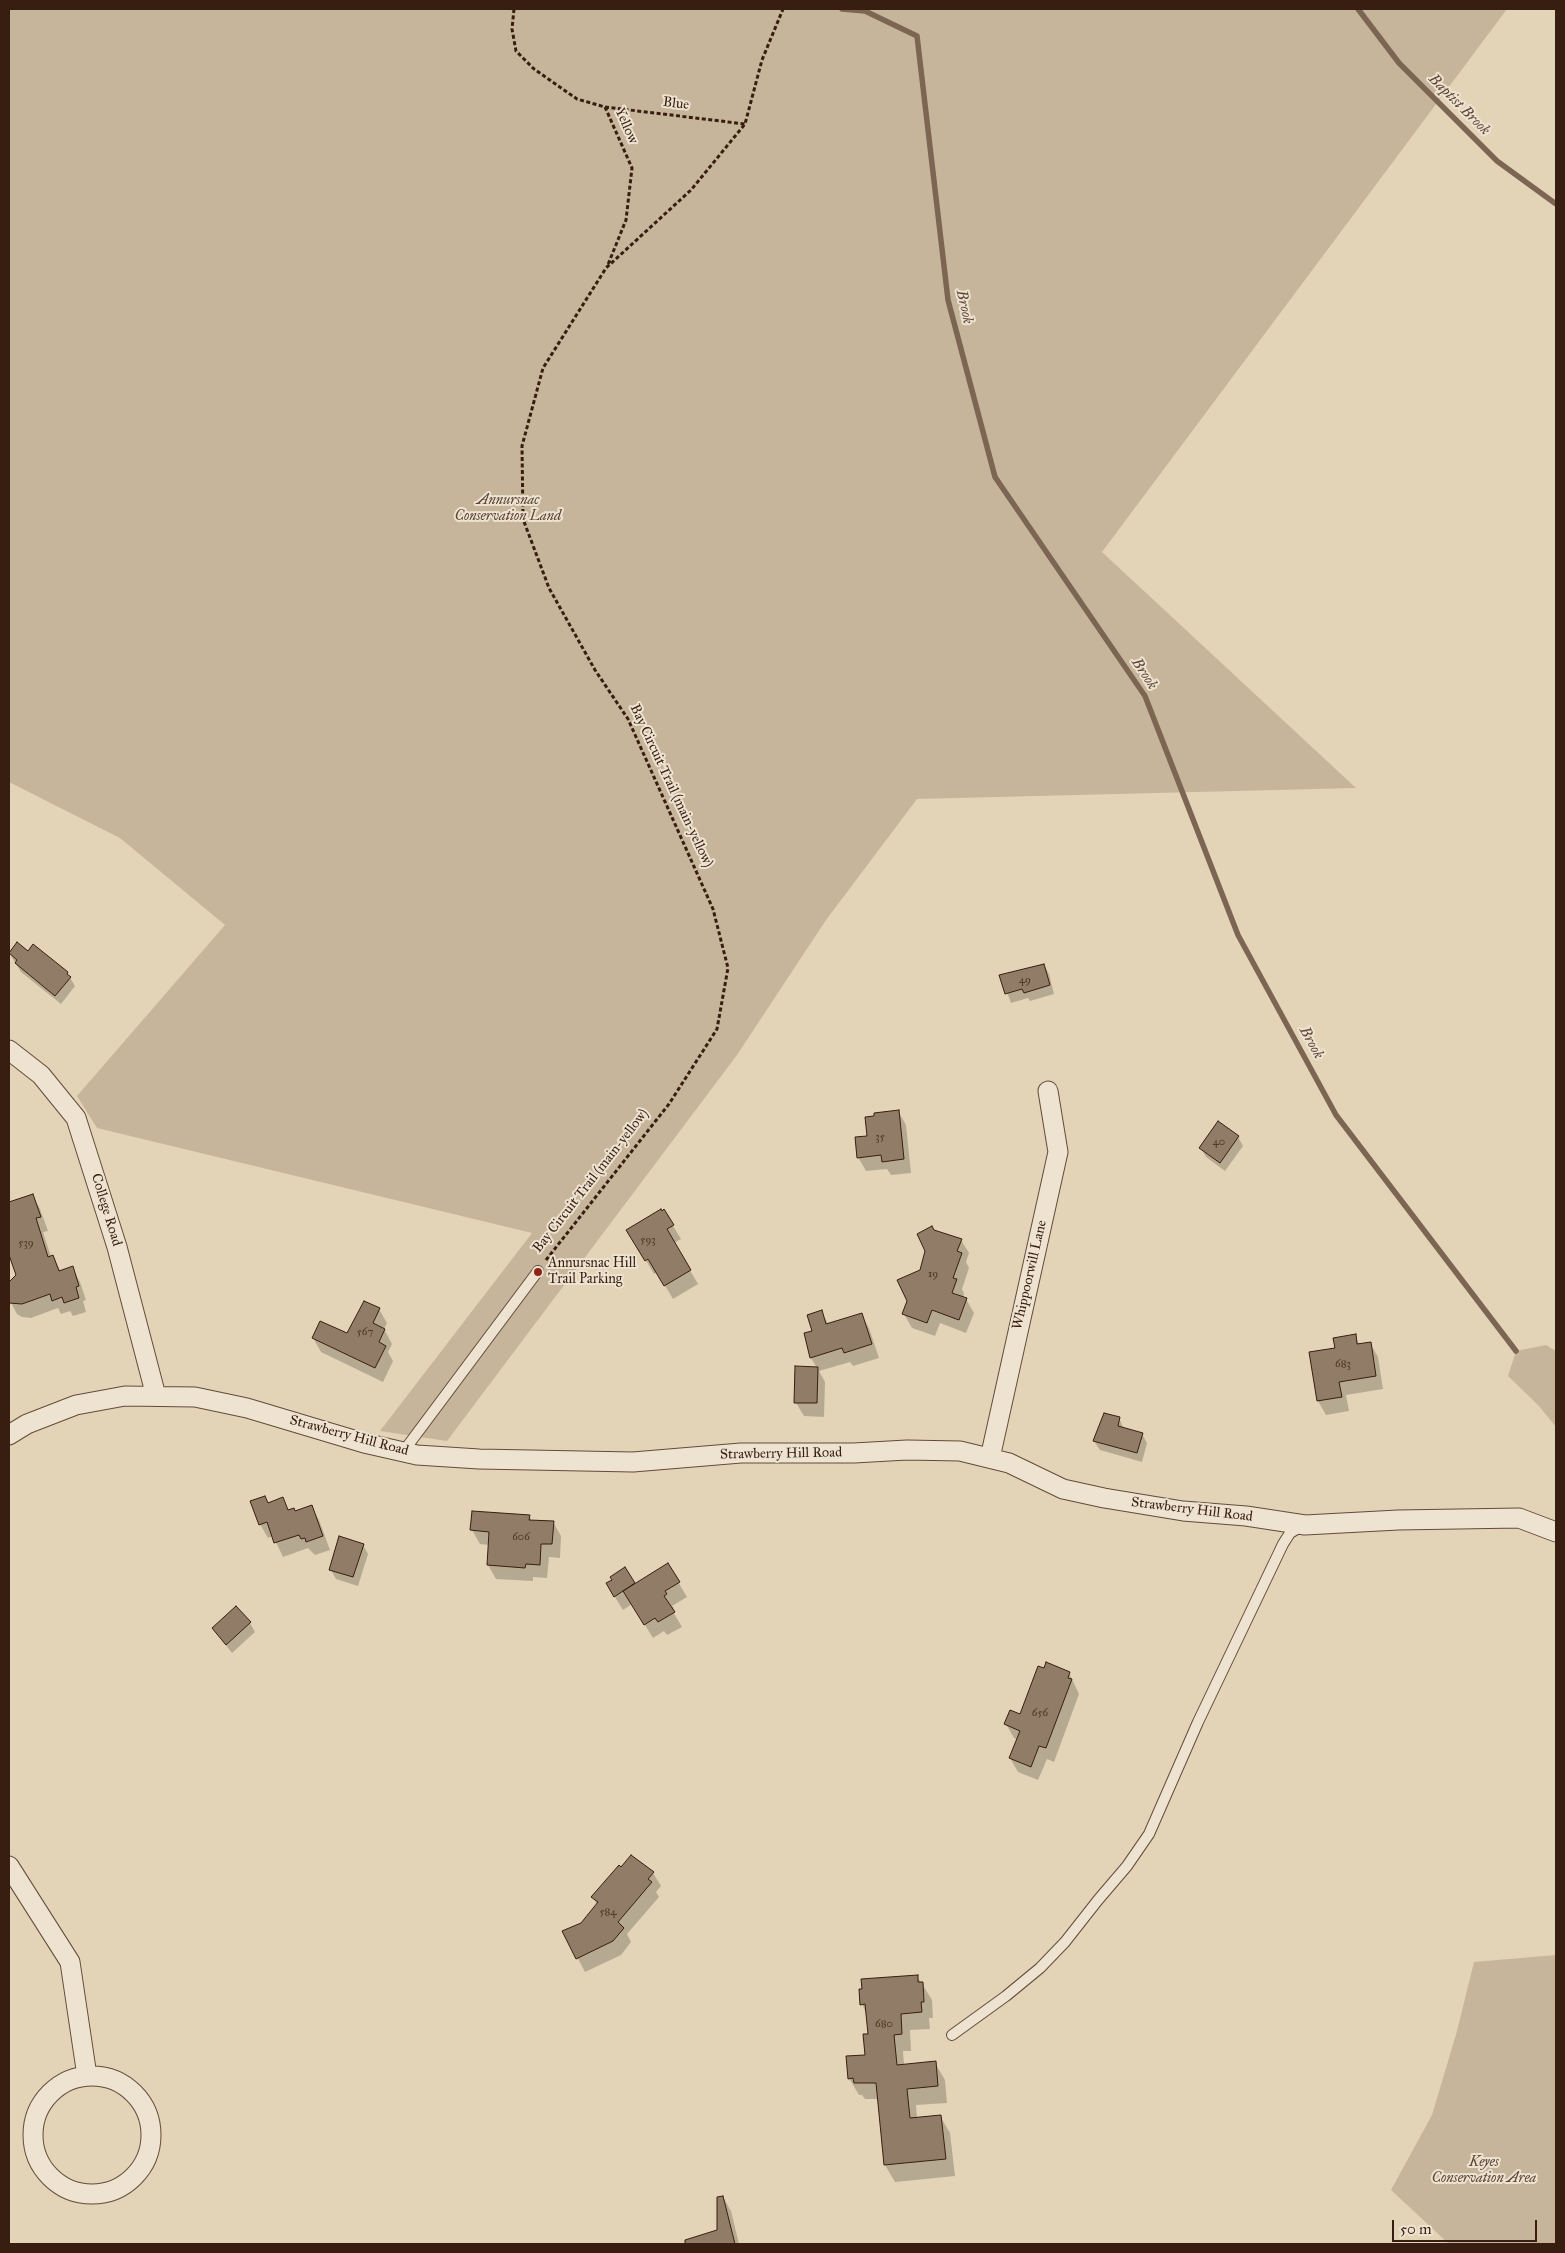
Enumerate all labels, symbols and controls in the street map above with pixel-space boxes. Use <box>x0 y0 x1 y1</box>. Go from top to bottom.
water label: Baptist Brook <box>1425 71 1493 139</box>
street label: Blue <box>662 94 690 114</box>
street label: Yellow <box>611 105 641 147</box>
water label: Brook <box>952 288 976 326</box>
park label: Annursnac Conservation Land <box>455 493 561 526</box>
water label: Brook <box>1127 655 1161 693</box>
street label: Bay Circuit Trail (main-yellow) <box>626 702 716 870</box>
house number: 49 <box>1019 973 1031 987</box>
water label: Brook <box>1295 1024 1327 1062</box>
street label: Bay Circuit Trail (main-yellow) <box>530 1106 652 1256</box>
house number: 35 <box>875 1130 885 1144</box>
house number: 40 <box>1213 1135 1225 1149</box>
street label: College Road <box>87 1172 125 1248</box>
street label: Whippoorwill Lane <box>1009 1219 1051 1331</box>
house number: 593 <box>640 1233 656 1247</box>
house number: 539 <box>18 1236 34 1250</box>
place label: Annursnac Hill Trail Parking <box>548 1256 636 1288</box>
marker: Annursnac Hill Trail Parking <box>532 1266 544 1278</box>
house number: 19 <box>928 1267 938 1281</box>
house number: 567 <box>357 1325 373 1339</box>
house number: 683 <box>1335 1357 1351 1371</box>
street label: Strawberry Hill Road <box>288 1412 410 1460</box>
street label: Strawberry Hill Road <box>720 1445 842 1463</box>
street label: Strawberry Hill Road <box>1130 1494 1254 1526</box>
house number: 606 <box>512 1530 530 1544</box>
house number: 656 <box>1032 1706 1048 1720</box>
house number: 584 <box>599 1905 617 1919</box>
house number: 680 <box>875 2017 893 2031</box>
park label: Keyes Conservation Area <box>1432 2155 1536 2188</box>
scale bar <box>1395 2210 1540 2242</box>
text: 50 m <box>1400 2220 1432 2238</box>

